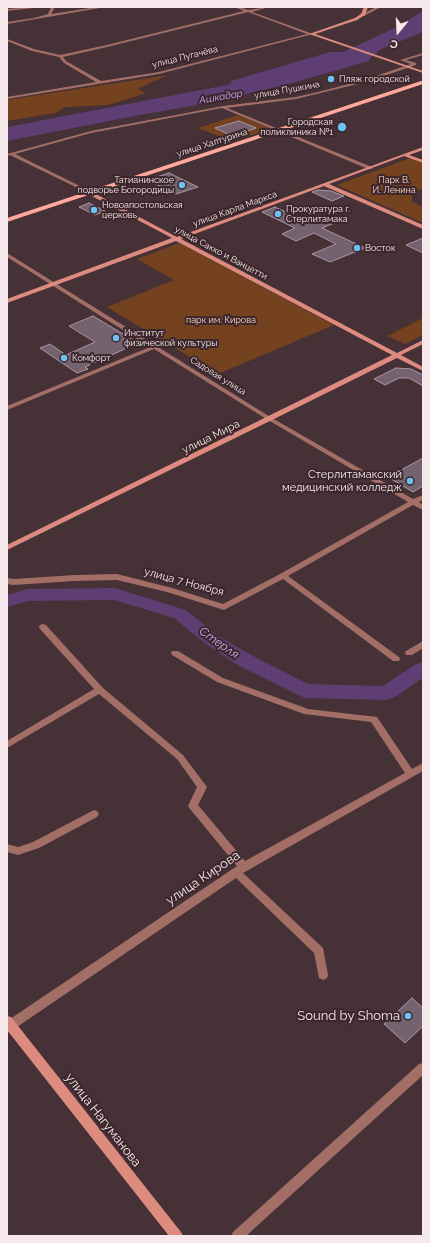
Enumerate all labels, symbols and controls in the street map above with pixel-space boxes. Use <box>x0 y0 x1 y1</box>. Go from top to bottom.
north arrow <box>378 12 418 52</box>
text: С <box>389 37 400 51</box>
street label: улица Пугачёва <box>151 44 219 70</box>
marker: Пляж городской <box>326 74 336 84</box>
place label: Пляж городской <box>339 74 410 84</box>
street label: улица Пушкина <box>253 79 321 101</box>
water label: Ашкадар <box>198 87 244 107</box>
place label: Городская поликлиника №1 <box>260 117 333 138</box>
marker: Городская поликлиника №1 <box>336 121 348 133</box>
street label: улица Халтурина <box>175 126 249 160</box>
place label: Татианинское подворье Богородицы <box>78 175 174 196</box>
park label: Парк В. И. Ленина <box>372 175 416 196</box>
marker: Татианинское подворье Богородицы <box>177 180 187 190</box>
street label: улица Карла Маркса <box>191 189 279 229</box>
place label: Новоапостольская церковь <box>102 200 183 221</box>
place label: Прокуратура г. Стерлитамака <box>286 204 351 225</box>
marker: Новоапостольская церковь <box>89 205 99 215</box>
marker: Прокуратура г. Стерлитамака <box>273 209 283 219</box>
street label: улица Сакко и Ванцетти <box>173 224 269 282</box>
marker: Восток <box>352 243 362 253</box>
place label: Восток <box>365 243 396 253</box>
park label: парк им. Кирова <box>186 315 256 325</box>
place label: Институт физической культуры <box>124 328 217 349</box>
marker: Институт физической культуры <box>111 333 121 343</box>
marker: Комфорт <box>59 353 69 363</box>
place label: Комфорт <box>72 353 111 363</box>
street label: Садовая улица <box>188 355 248 397</box>
street label: улица Мира <box>180 417 242 457</box>
place label: Стерлитамакский медицинский колледж <box>282 468 402 494</box>
marker: Стерлитамакский медицинский колледж <box>405 476 415 486</box>
street label: улица 7 Ноября <box>143 565 225 599</box>
water label: Стерля <box>196 624 242 662</box>
street label: улица Кирова <box>163 848 243 908</box>
place label: Sound by Shoma <box>297 1008 400 1024</box>
marker: Sound by Shoma <box>403 1011 413 1021</box>
street label: улица Нагуманова <box>62 1070 144 1170</box>

